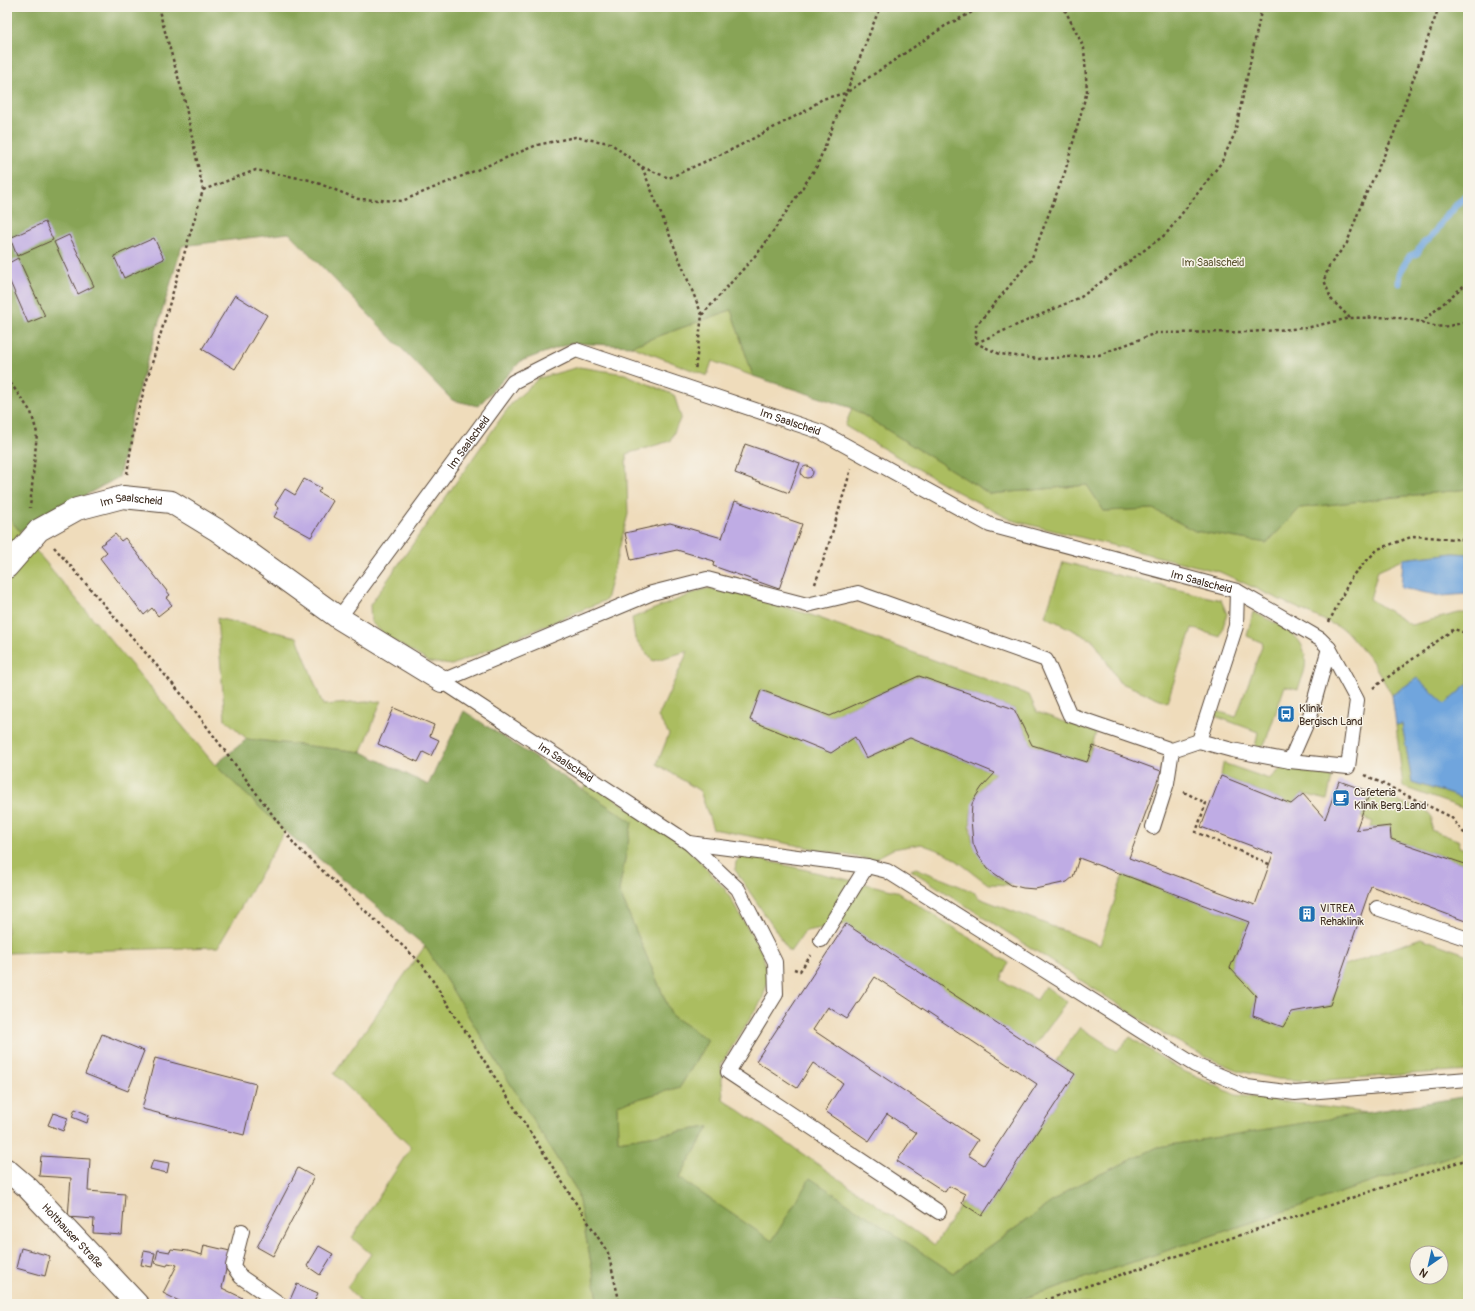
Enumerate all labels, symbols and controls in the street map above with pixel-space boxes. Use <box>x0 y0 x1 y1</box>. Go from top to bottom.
park label: Im Saalscheid <box>1182 256 1244 269</box>
street label: Im Saalscheid <box>758 406 822 438</box>
street label: Im Saalscheid <box>444 413 492 472</box>
street label: Im Saalscheid <box>99 490 163 509</box>
street label: Im Saalscheid <box>1169 567 1234 596</box>
place label: Klinik Bergisch Land <box>1299 702 1363 728</box>
bus stop icon: Klinik Bergisch Land <box>1276 704 1296 724</box>
street label: Im Saalscheid <box>536 739 596 785</box>
place label: Cafeteria Klinik Berg.Land <box>1354 786 1426 812</box>
cafe icon: Cafeteria Klinik Berg.Land <box>1331 788 1351 808</box>
place label: VITREA Rehaklinik <box>1320 902 1364 928</box>
building icon: VITREA Rehaklinik <box>1297 904 1317 924</box>
street label: Holthauser Straße <box>39 1201 106 1271</box>
north arrow <box>1409 1245 1449 1285</box>
text: N <box>1417 1265 1430 1280</box>

